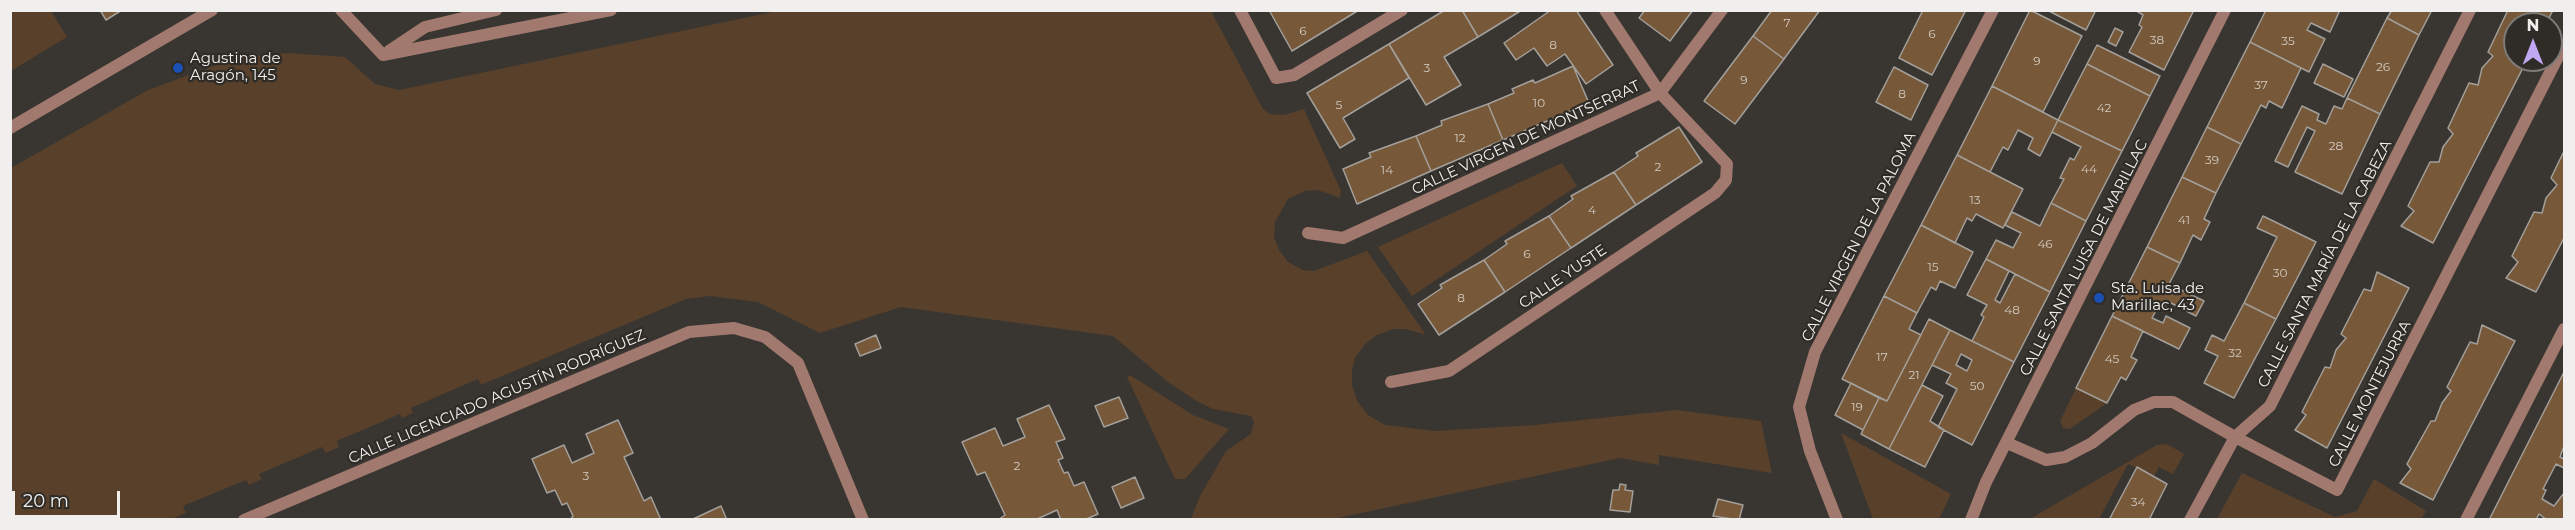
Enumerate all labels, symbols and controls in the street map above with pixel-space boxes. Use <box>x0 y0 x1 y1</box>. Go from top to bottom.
north arrow <box>2503 12 2563 72</box>
house number: 7 <box>1783 16 1791 30</box>
text: N <box>2527 16 2539 35</box>
house number: 6 <box>1299 24 1307 38</box>
house number: 6 <box>1928 27 1936 41</box>
house number: 38 <box>2150 33 2164 47</box>
house number: 35 <box>2281 34 2295 48</box>
house number: 8 <box>1549 38 1557 52</box>
place label: Agustina de Aragón, 145 <box>190 50 281 85</box>
house number: 9 <box>2033 54 2041 68</box>
house number: 26 <box>2376 60 2390 74</box>
marker: Agustina de Aragón, 145 <box>171 61 185 75</box>
house number: 3 <box>1424 61 1430 75</box>
house number: 9 <box>1740 73 1748 87</box>
street label: CALLE VIRGEN DE MONTSERRAT <box>1409 77 1643 199</box>
house number: 37 <box>2254 78 2268 92</box>
house number: 8 <box>1898 87 1906 101</box>
house number: 10 <box>1533 96 1545 110</box>
house number: 5 <box>1336 98 1342 112</box>
house number: 42 <box>2097 101 2111 115</box>
street label: CALLE VIRGEN DE LA PALOMA <box>1798 129 1920 345</box>
house number: 12 <box>1454 131 1466 145</box>
street label: CALLE SANTA LUISA DE MARILLAC <box>2016 137 2152 379</box>
street label: CALLE SANTA MARÍA DE LA CABEZA <box>2254 137 2396 391</box>
house number: 28 <box>2329 139 2343 153</box>
house number: 39 <box>2205 153 2219 167</box>
house number: 2 <box>1655 160 1661 174</box>
house number: 44 <box>2081 162 2097 176</box>
house number: 14 <box>1381 163 1393 177</box>
house number: 13 <box>1969 193 1981 207</box>
house number: 4 <box>1588 203 1596 217</box>
house number: 41 <box>2178 213 2190 227</box>
house number: 46 <box>2037 237 2053 251</box>
street label: CALLE YUSTE <box>1516 241 1610 313</box>
house number: 6 <box>1523 247 1531 261</box>
house number: 15 <box>1927 260 1939 274</box>
house number: 30 <box>2273 266 2287 280</box>
place label: Sta. Luisa de Marillac, 43 <box>2111 280 2204 315</box>
house number: 8 <box>1457 291 1465 305</box>
marker: Sta. Luisa de Marillac, 43 <box>2092 291 2106 305</box>
house number: 48 <box>2004 303 2020 317</box>
street label: CALLE MONTEJURRA <box>2325 318 2415 470</box>
street label: CALLE LICENCIADO AGUSTÍN RODRÍGUEZ <box>346 326 648 468</box>
house number: 32 <box>2228 346 2242 360</box>
house number: 17 <box>1876 350 1888 364</box>
house number: 45 <box>2105 352 2119 366</box>
house number: 21 <box>1908 368 1920 382</box>
house number: 50 <box>1970 379 1984 393</box>
house number: 19 <box>1851 400 1863 414</box>
house number: 2 <box>1014 459 1020 473</box>
house number: 3 <box>583 469 589 483</box>
scale bar <box>15 479 123 517</box>
text: 20 m <box>23 490 69 512</box>
house number: 34 <box>2131 495 2145 509</box>

